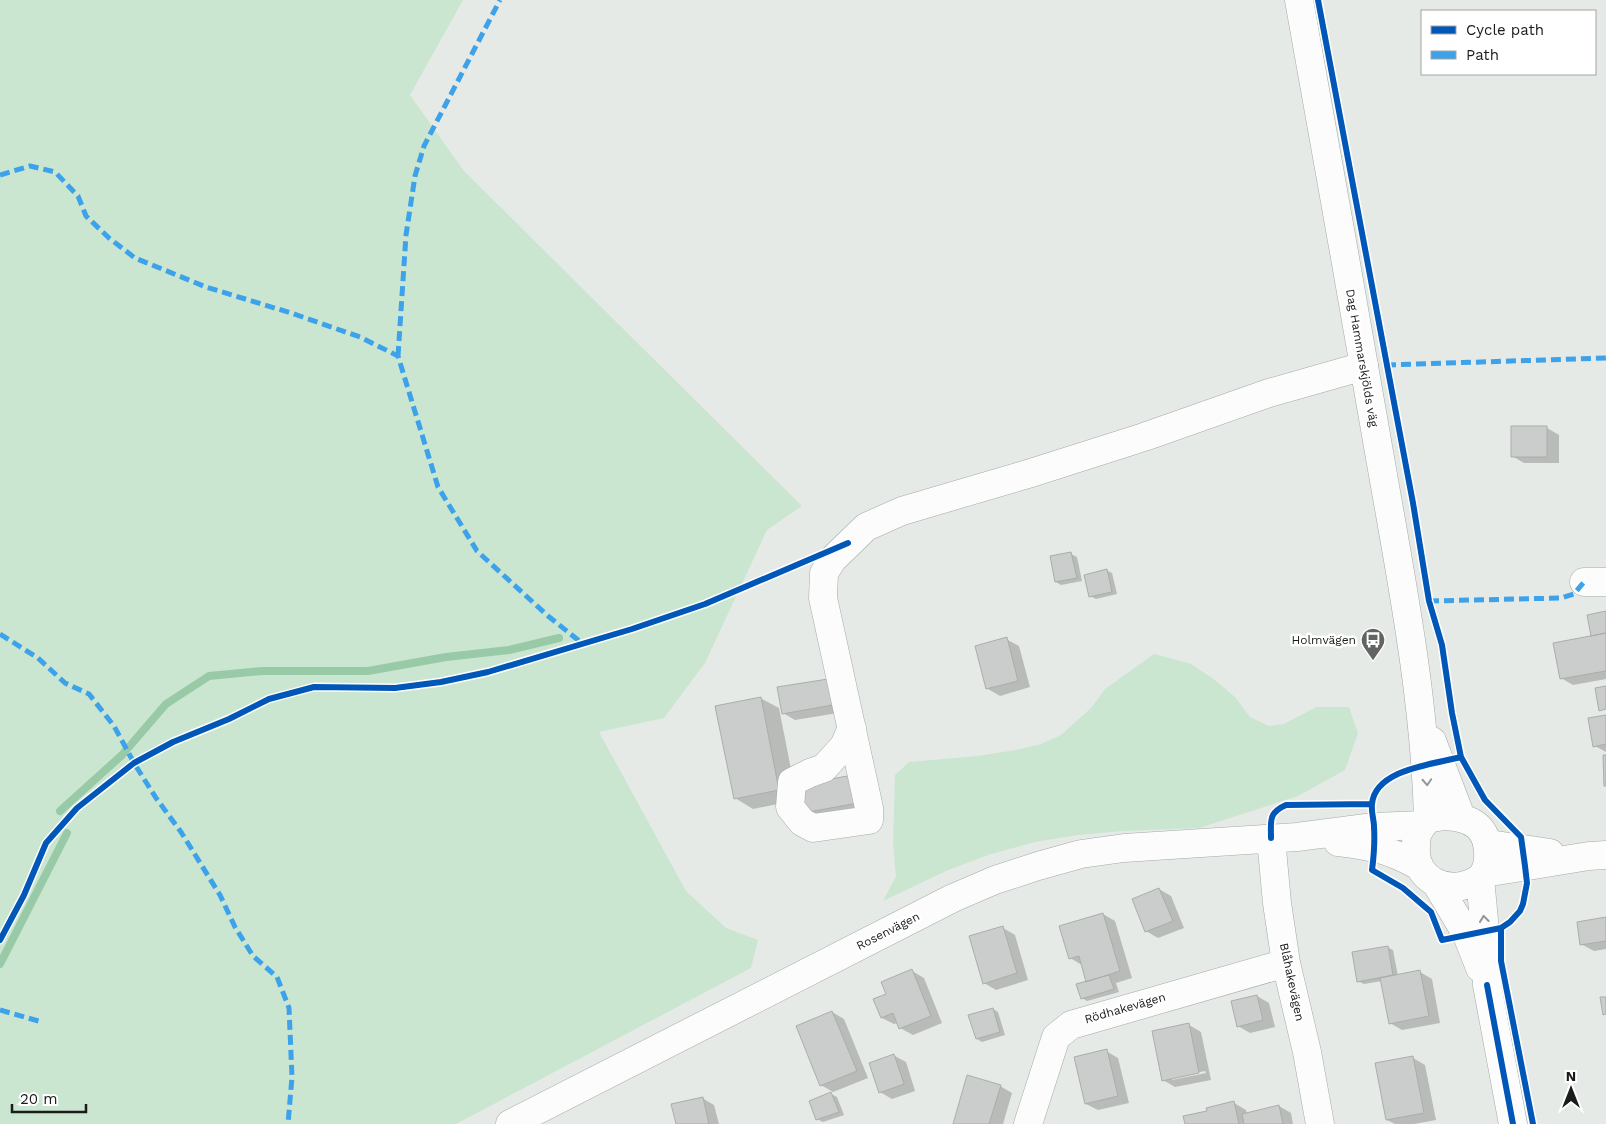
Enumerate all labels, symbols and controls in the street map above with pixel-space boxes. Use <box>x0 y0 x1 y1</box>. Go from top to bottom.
legend <box>1421 10 1596 75</box>
text: Cycle path <box>1466 21 1544 39</box>
text: Path <box>1466 46 1499 64</box>
street label: Dag Hammarskjölds väg <box>1343 288 1381 429</box>
bus stop icon: Holmvägen <box>1360 627 1386 661</box>
place label: Holmvägen <box>1292 633 1356 647</box>
one-way arrow <box>1421 778 1432 786</box>
street label: Rosenvägen <box>854 909 922 953</box>
one-way arrow <box>1479 915 1490 923</box>
street label: Blåhakevägen <box>1277 942 1307 1022</box>
street label: Rödhakevägen <box>1083 990 1167 1026</box>
north arrow <box>1546 1064 1596 1114</box>
text: N <box>1566 1068 1576 1084</box>
scale bar <box>12 1082 86 1114</box>
text: 20 m <box>20 1090 58 1108</box>

